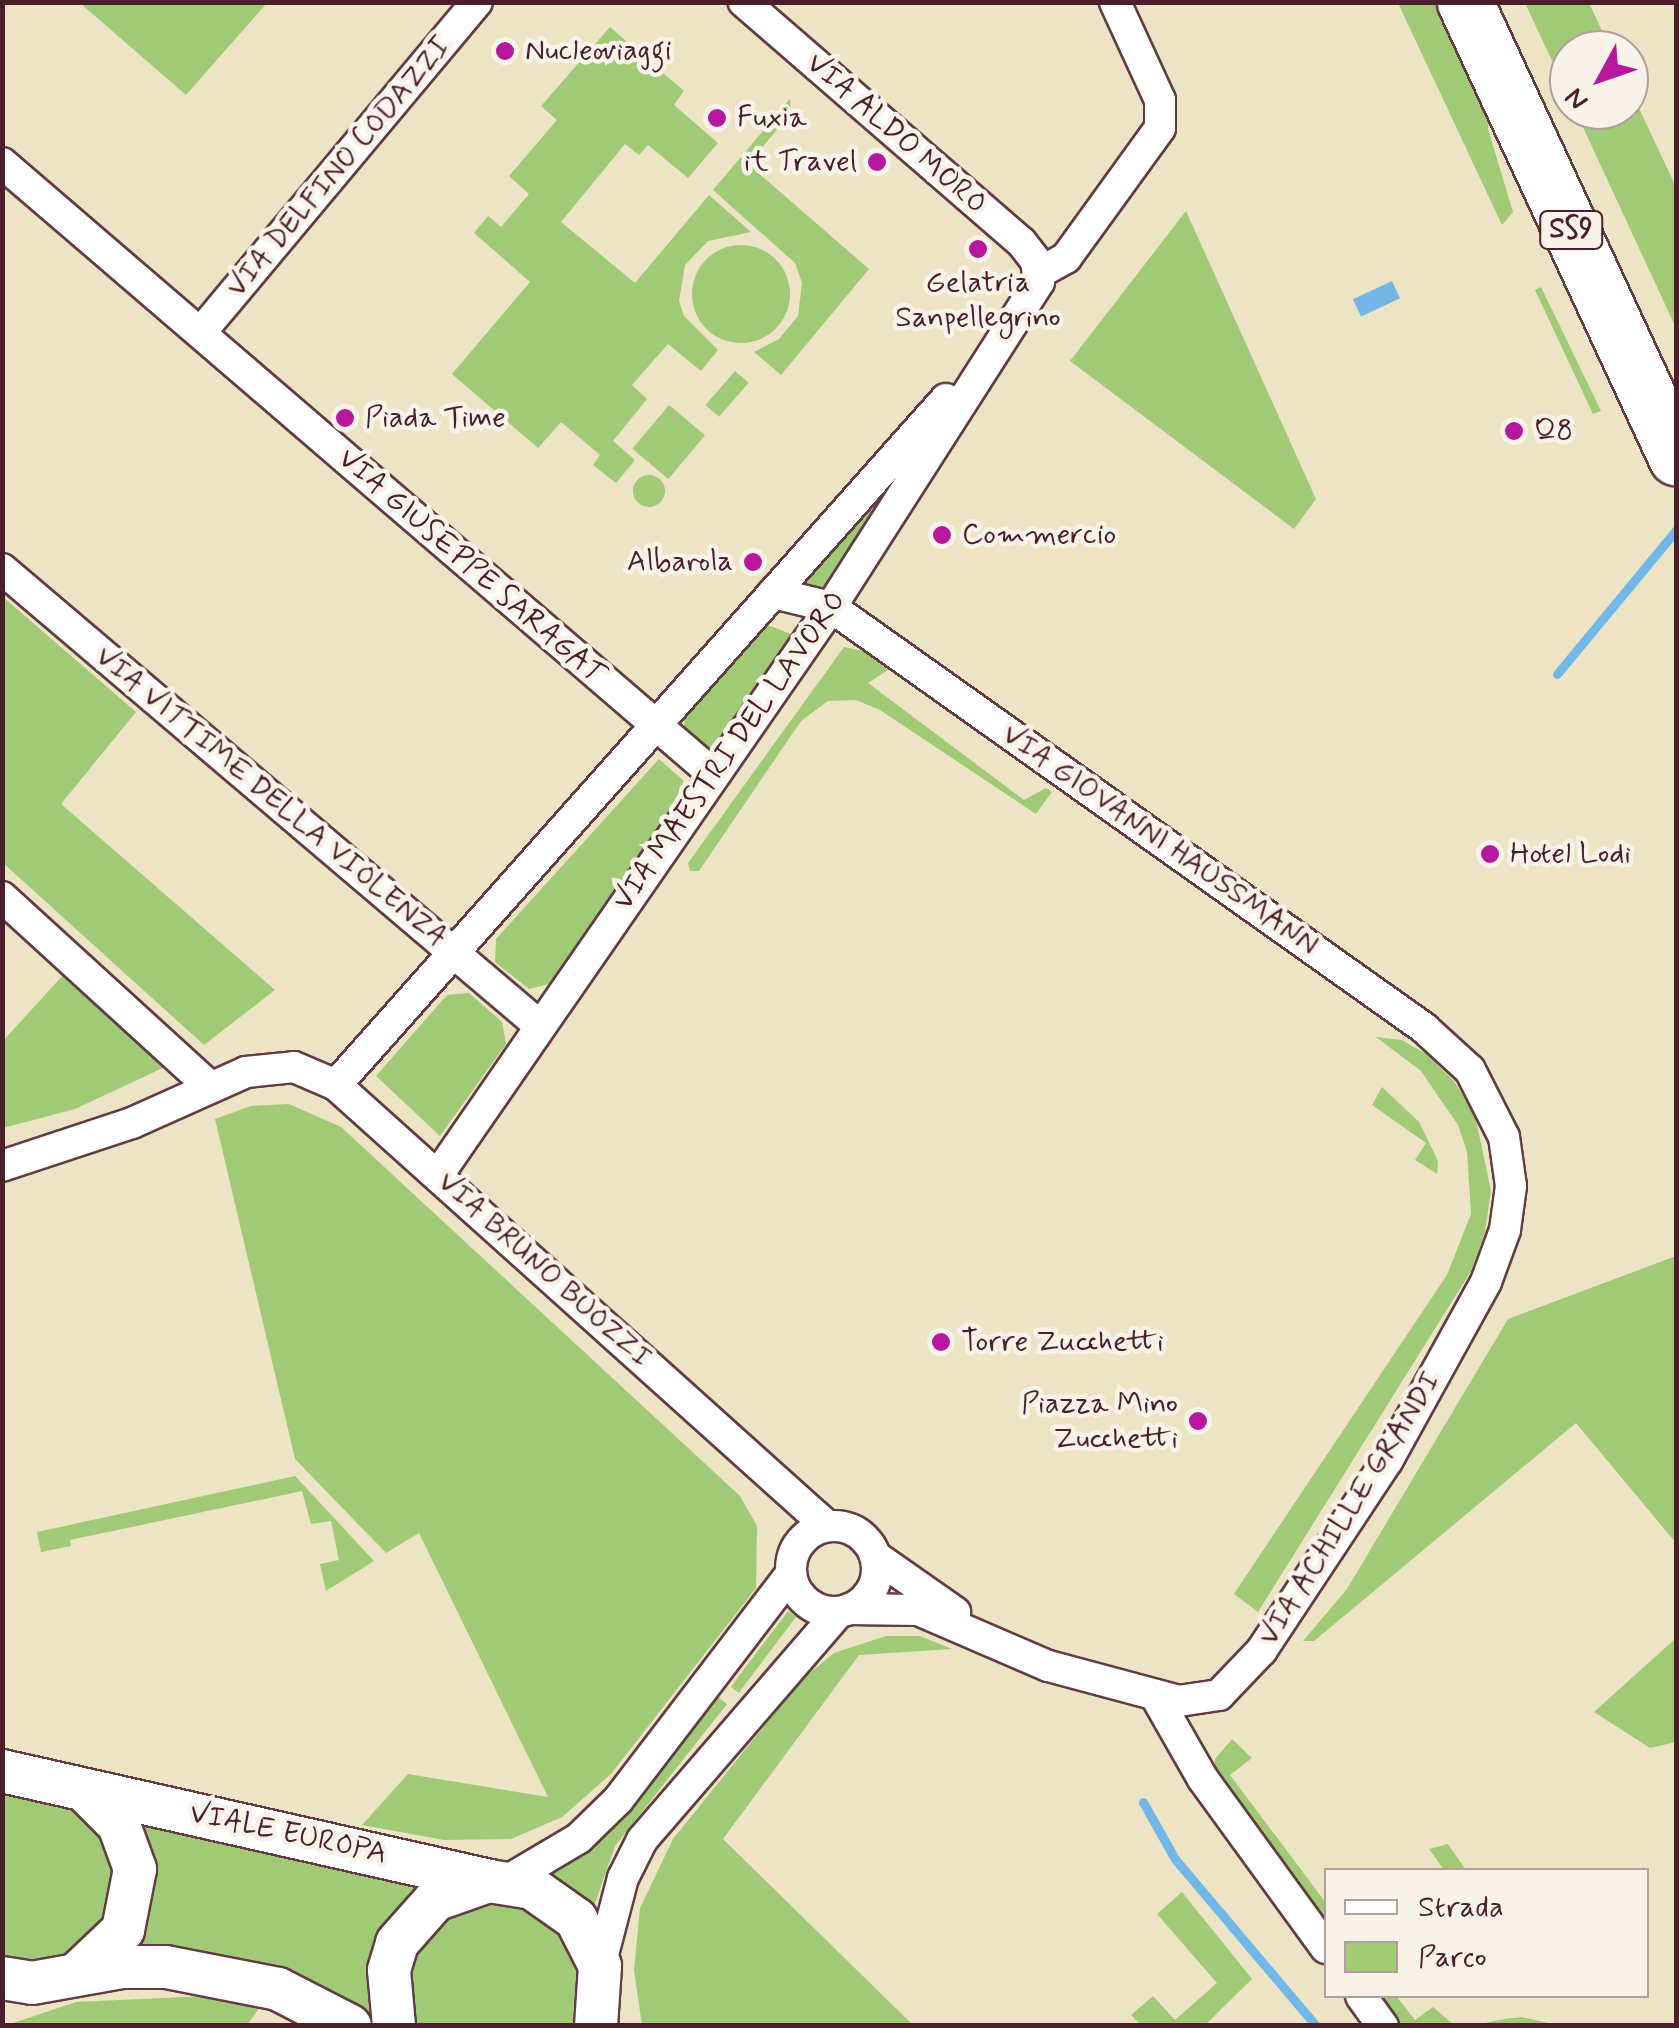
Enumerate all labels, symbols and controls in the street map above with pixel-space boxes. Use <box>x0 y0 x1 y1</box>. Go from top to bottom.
street label: VIA DELFINO CODAZZI <box>220 30 458 304</box>
north arrow <box>1549 30 1649 130</box>
place label: Nucleoviaggi <box>525 33 672 69</box>
marker: Nucleoviaggi <box>494 40 516 62</box>
street label: VIA ALDO MORO <box>797 45 995 223</box>
text: N <box>1557 79 1597 117</box>
place label: Fuxia <box>737 100 807 136</box>
marker: Fuxia <box>706 107 728 129</box>
place label: it Travel <box>750 144 857 180</box>
marker: it Travel <box>866 151 888 173</box>
road number: SS9 <box>1538 207 1604 253</box>
marker: Gelatria Sanpellegrino <box>967 238 989 260</box>
place label: Gelatria Sanpellegrino <box>895 265 1061 336</box>
place label: Piada Time <box>365 400 507 436</box>
marker: Piada Time <box>334 407 356 429</box>
place label: Q8 <box>1534 413 1573 449</box>
marker: Q8 <box>1503 420 1525 442</box>
street label: VIA GIUSEPPE SARAGAT <box>331 442 611 692</box>
place label: Commercio <box>962 517 1116 553</box>
marker: Commercio <box>931 524 953 546</box>
place label: Albarola <box>627 544 733 580</box>
marker: Albarola <box>742 551 764 573</box>
street label: VIA MAESTRI DEL LAVORO <box>607 587 853 915</box>
street label: VIA VITTIME DELLA VIOLENZA <box>86 638 456 956</box>
street label: VIA GIOVANNI HAUSSMANN <box>988 712 1332 968</box>
place label: Hotel Lodi <box>1510 836 1633 872</box>
marker: Hotel Lodi <box>1479 843 1501 865</box>
street label: VIA BRUNO BUOZZI <box>431 1166 657 1374</box>
place label: Torre Zucchetti <box>961 1324 1161 1360</box>
marker: Torre Zucchetti <box>930 1331 952 1353</box>
street label: VIA ACHILLE GRANDI <box>1252 1367 1448 1651</box>
place label: Piazza Mino Zucchetti <box>1021 1386 1178 1456</box>
marker: Piazza Mino Zucchetti <box>1187 1410 1209 1432</box>
street label: VIALE EUROPA <box>186 1796 390 1872</box>
legend <box>1324 1868 1649 1998</box>
text: Strada <box>1418 1888 1504 1927</box>
text: Parco <box>1418 1938 1487 1977</box>

